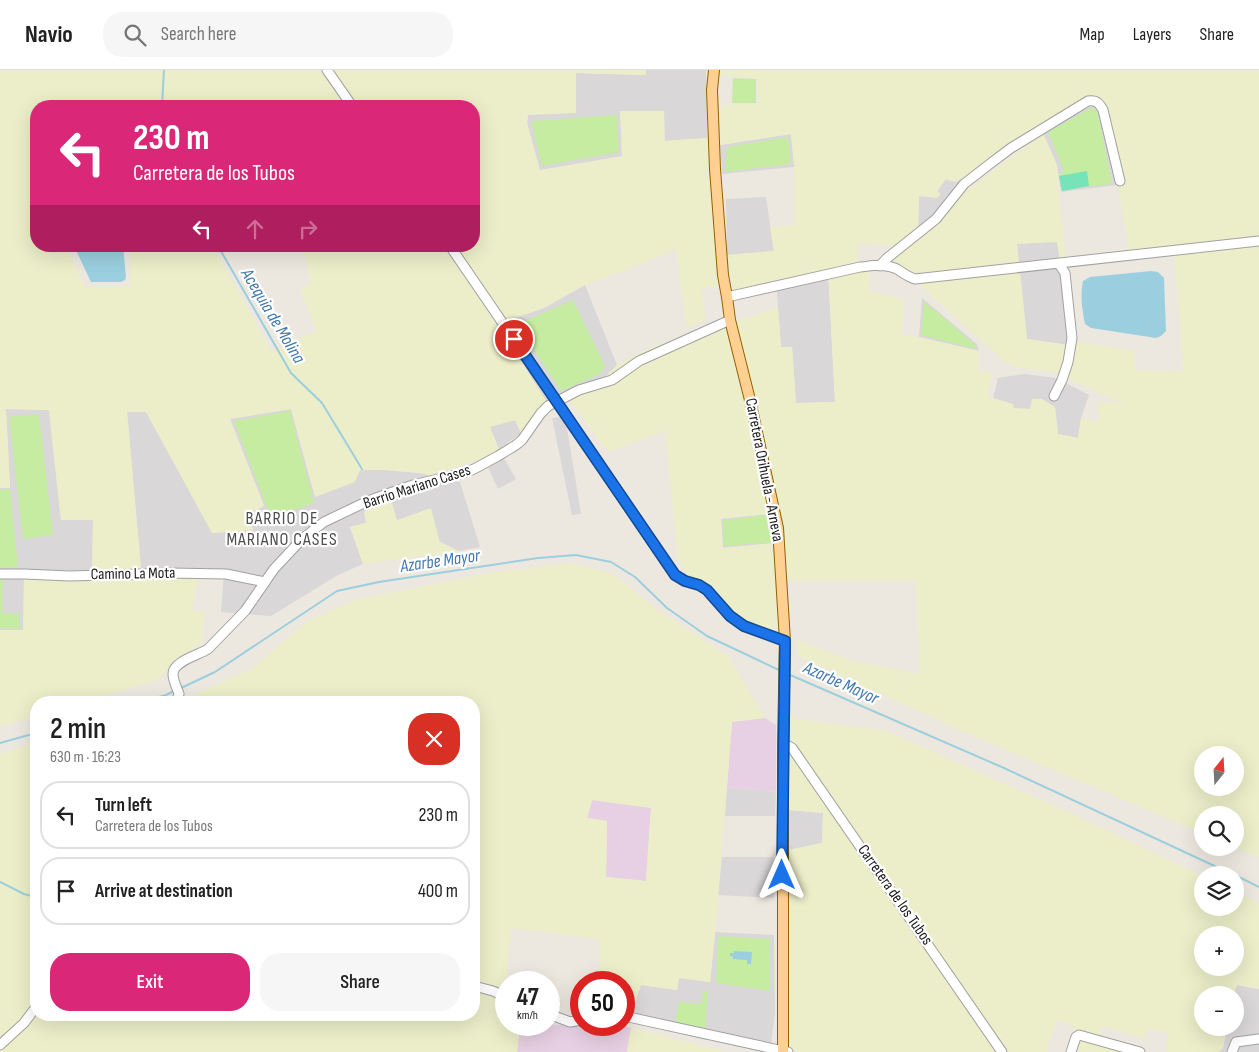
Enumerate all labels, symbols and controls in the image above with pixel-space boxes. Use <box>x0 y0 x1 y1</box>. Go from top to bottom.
search box <box>103 12 453 57</box>
text: Navio <box>25 20 73 49</box>
icon: search <box>121 21 149 49</box>
text: Search here <box>161 23 236 46</box>
text: Map <box>1080 24 1105 45</box>
text: Layers <box>1133 24 1172 45</box>
text: Share <box>1200 24 1234 45</box>
text: 230 m <box>133 117 209 160</box>
icon: left <box>50 120 115 185</box>
text: Carretera de los Tubos <box>133 160 295 187</box>
icon: left <box>188 215 216 243</box>
icon: ahead <box>241 215 269 243</box>
icon: right <box>294 215 322 243</box>
water label: Acequia de Molina <box>236 264 310 368</box>
pin <box>493 318 535 360</box>
icon: arrive <box>500 325 528 353</box>
street label: Carretera Orihuela - Arneva <box>741 397 787 543</box>
street label: Barrio Mariano Cases <box>361 461 473 513</box>
district label: BARRIO DE MARIANO CASES <box>226 508 338 550</box>
water label: Azarbe Mayor <box>398 545 482 577</box>
street label: Camino La Mota <box>91 564 175 584</box>
water label: Azarbe Mayor <box>799 657 883 709</box>
text: 2 min <box>50 711 106 747</box>
button: close <box>408 713 460 765</box>
north arrow <box>1194 746 1244 796</box>
map controls <box>1194 746 1244 1036</box>
text: 630 m · 16:23 <box>50 748 121 767</box>
text: Turn left <box>95 794 152 817</box>
icon: left <box>52 801 80 829</box>
text: 230 m <box>418 804 458 827</box>
button: search <box>1194 806 1244 856</box>
text: Carretera de los Tubos <box>95 817 213 836</box>
street label: Carretera de los Tubos <box>853 841 937 949</box>
position arrow <box>755 848 807 900</box>
button: layers <box>1194 866 1244 916</box>
icon: arrive <box>52 877 80 905</box>
text: Arrive at destination <box>95 880 233 903</box>
text: 400 m <box>418 880 458 903</box>
button: + <box>1194 926 1244 976</box>
button: Exit <box>50 953 250 1011</box>
button: Share <box>260 953 460 1011</box>
speed limit sign: 50 <box>570 971 635 1036</box>
text: 47 <box>516 982 539 1013</box>
button: − <box>1194 986 1244 1036</box>
text: km/h <box>517 1008 538 1023</box>

